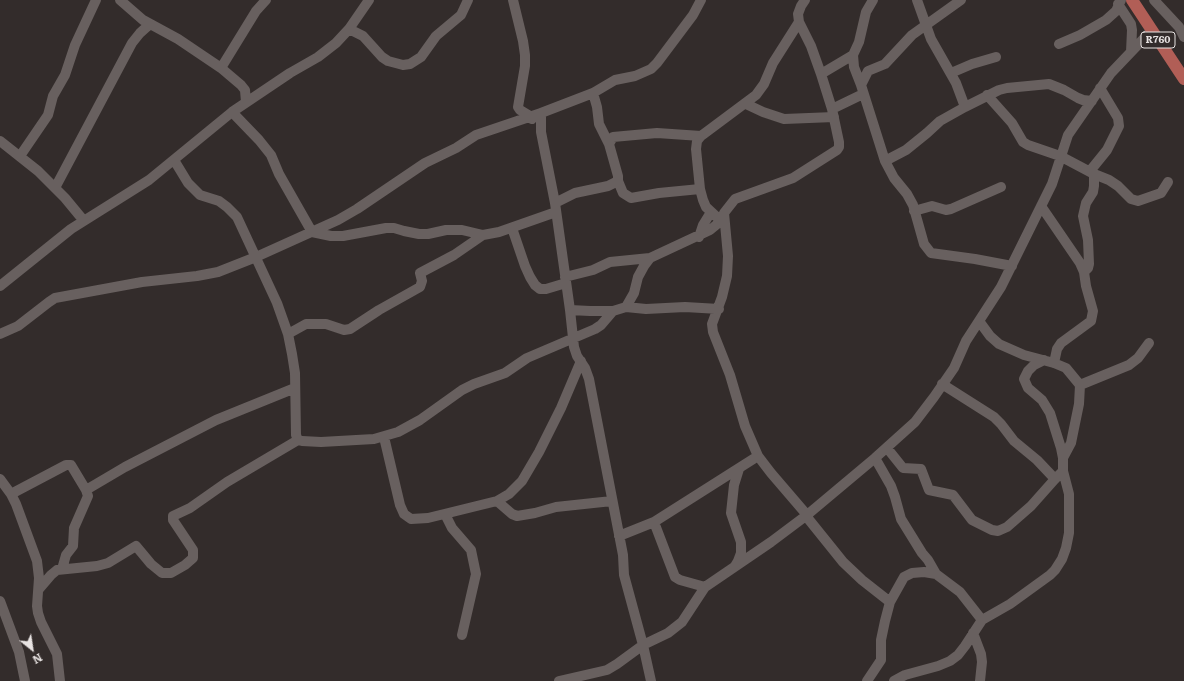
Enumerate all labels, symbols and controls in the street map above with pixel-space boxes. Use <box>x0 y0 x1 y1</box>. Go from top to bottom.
road number: R760 <box>1141 32 1175 48</box>
north arrow <box>12 629 52 669</box>
text: N <box>30 650 46 669</box>

